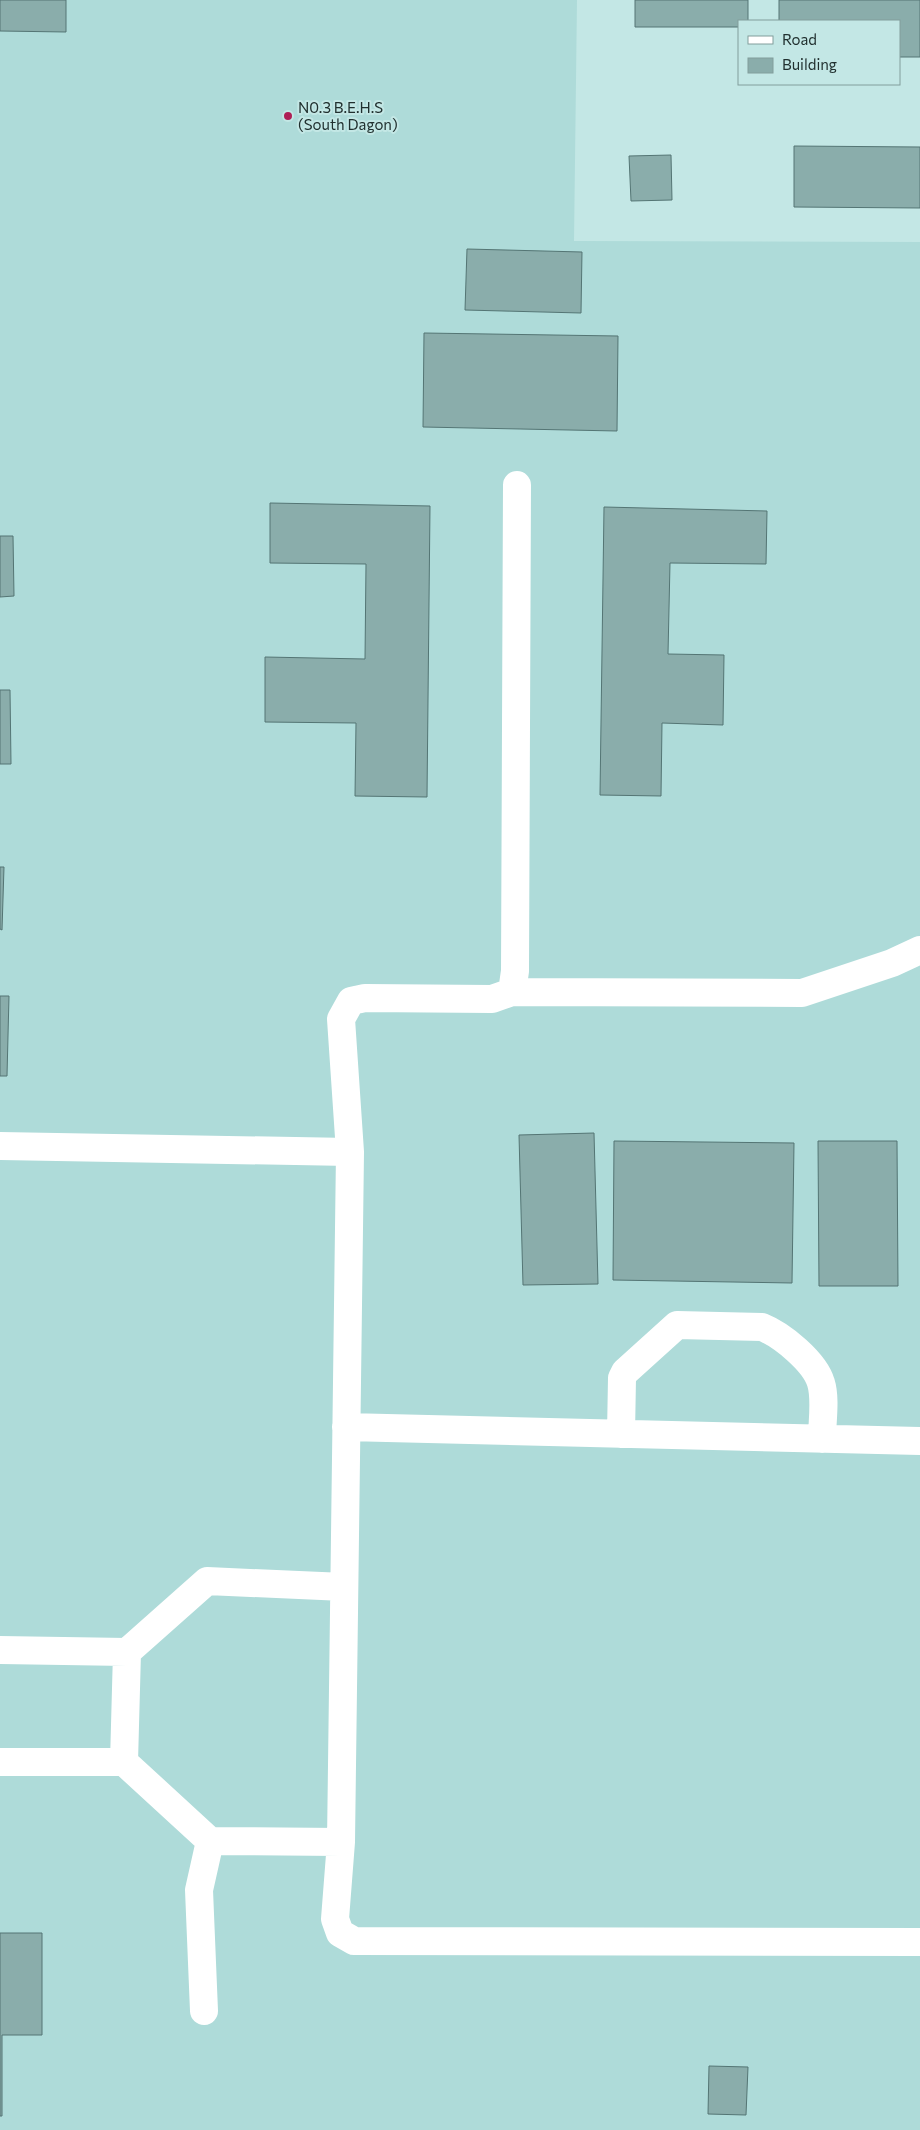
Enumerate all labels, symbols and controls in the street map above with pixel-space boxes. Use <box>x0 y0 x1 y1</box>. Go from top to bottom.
legend <box>738 20 900 85</box>
text: Road <box>782 30 817 48</box>
text: Building <box>782 55 837 73</box>
place label: N0.3 B.E.H.S (South Dagon) <box>298 98 398 133</box>
marker: N0.3 B.E.H.S (South Dagon) <box>282 110 294 122</box>

